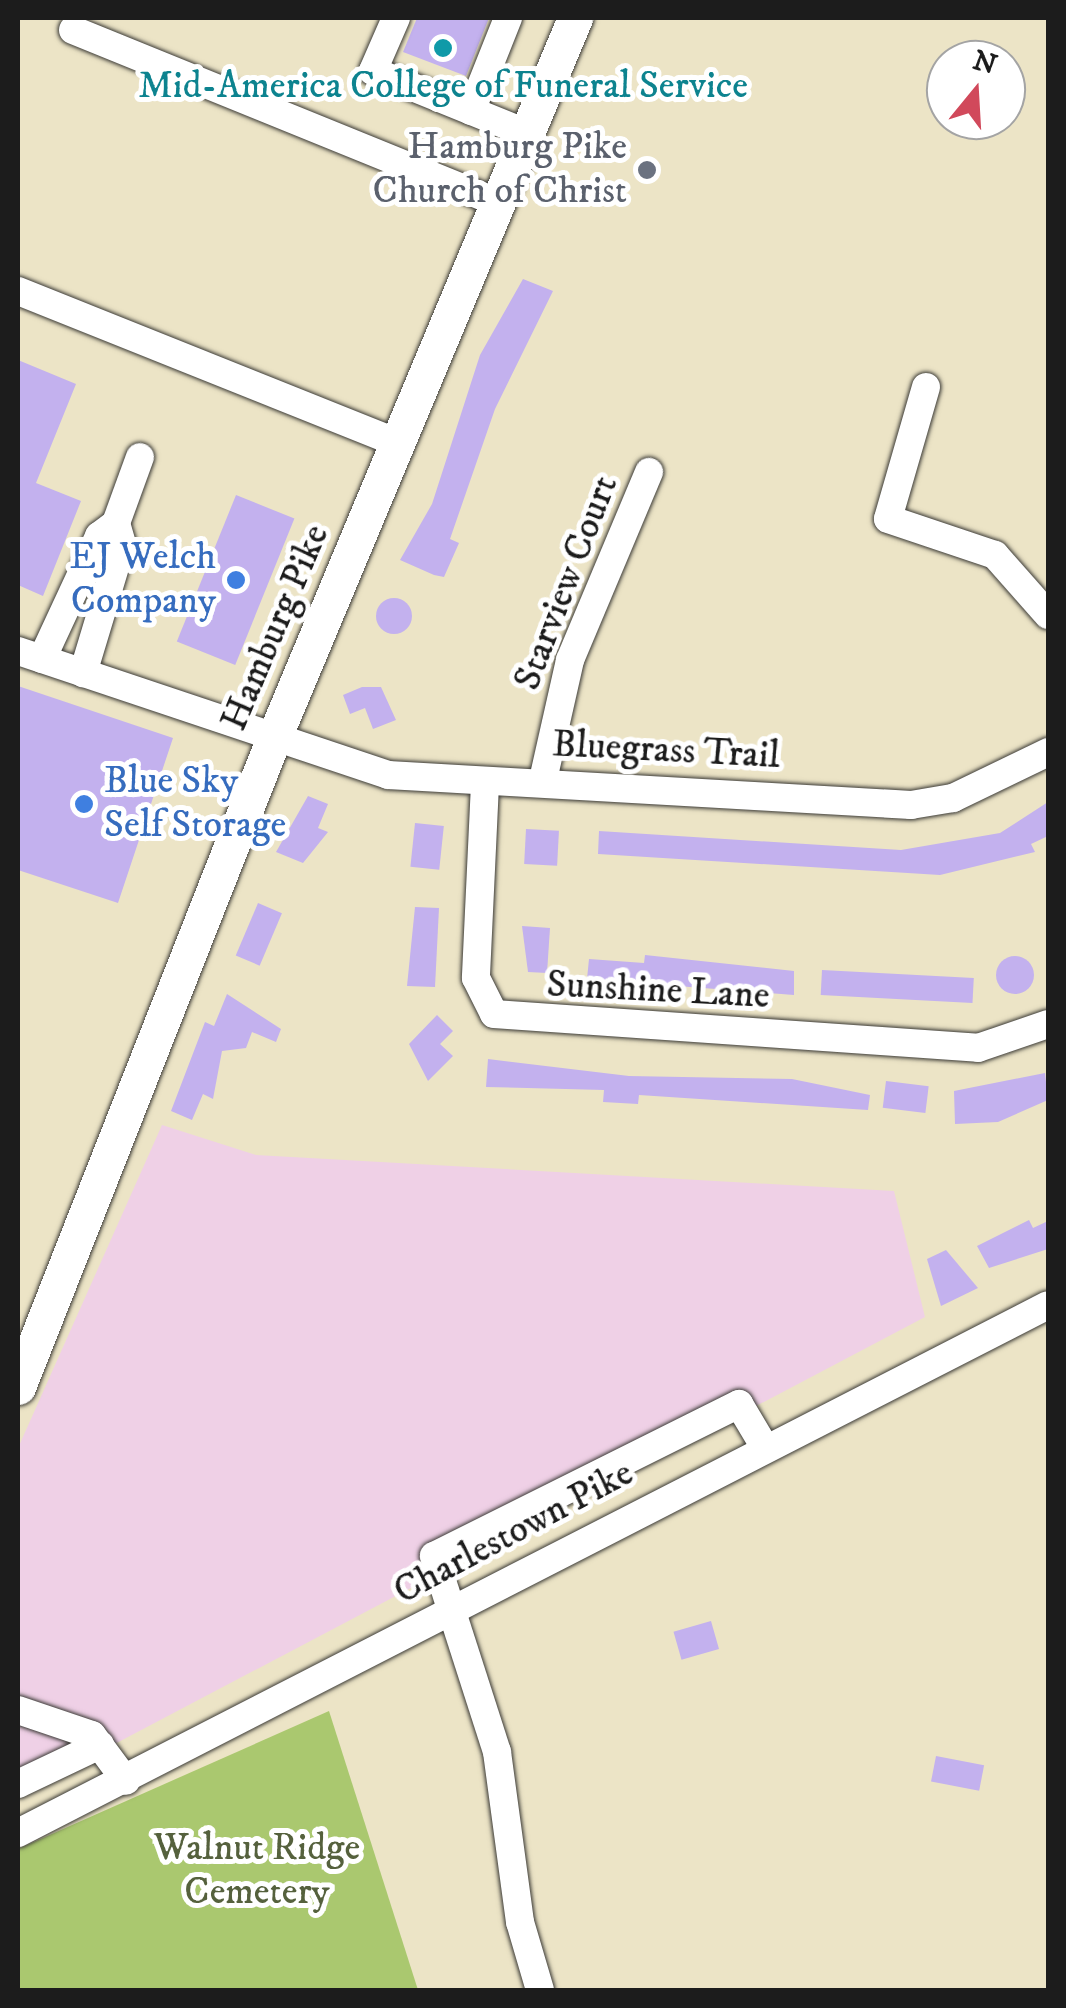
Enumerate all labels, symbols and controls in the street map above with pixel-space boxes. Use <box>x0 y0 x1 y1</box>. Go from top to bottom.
marker: Mid-America College of Funeral Service <box>432 37 454 59</box>
north arrow <box>926 40 1026 140</box>
text: N <box>968 43 1001 83</box>
place label: Mid-America College of Funeral Service <box>138 64 748 110</box>
place label: Hamburg Pike Church of Christ <box>373 125 627 214</box>
marker: Hamburg Pike Church of Christ <box>636 159 658 181</box>
street label: Starview Court <box>505 469 629 697</box>
street label: Hamburg Pike <box>212 518 340 738</box>
place label: EJ Welch Company <box>69 535 216 624</box>
marker: EJ Welch Company <box>225 569 247 591</box>
street label: Bluegrass Trail <box>551 722 781 780</box>
place label: Blue Sky Self Storage <box>104 759 286 848</box>
marker: Blue Sky Self Storage <box>73 793 95 815</box>
street label: Sunshine Lane <box>545 962 771 1020</box>
street label: Charlestown Pike <box>387 1451 641 1615</box>
park label: Walnut Ridge Cemetery <box>154 1826 360 1916</box>

